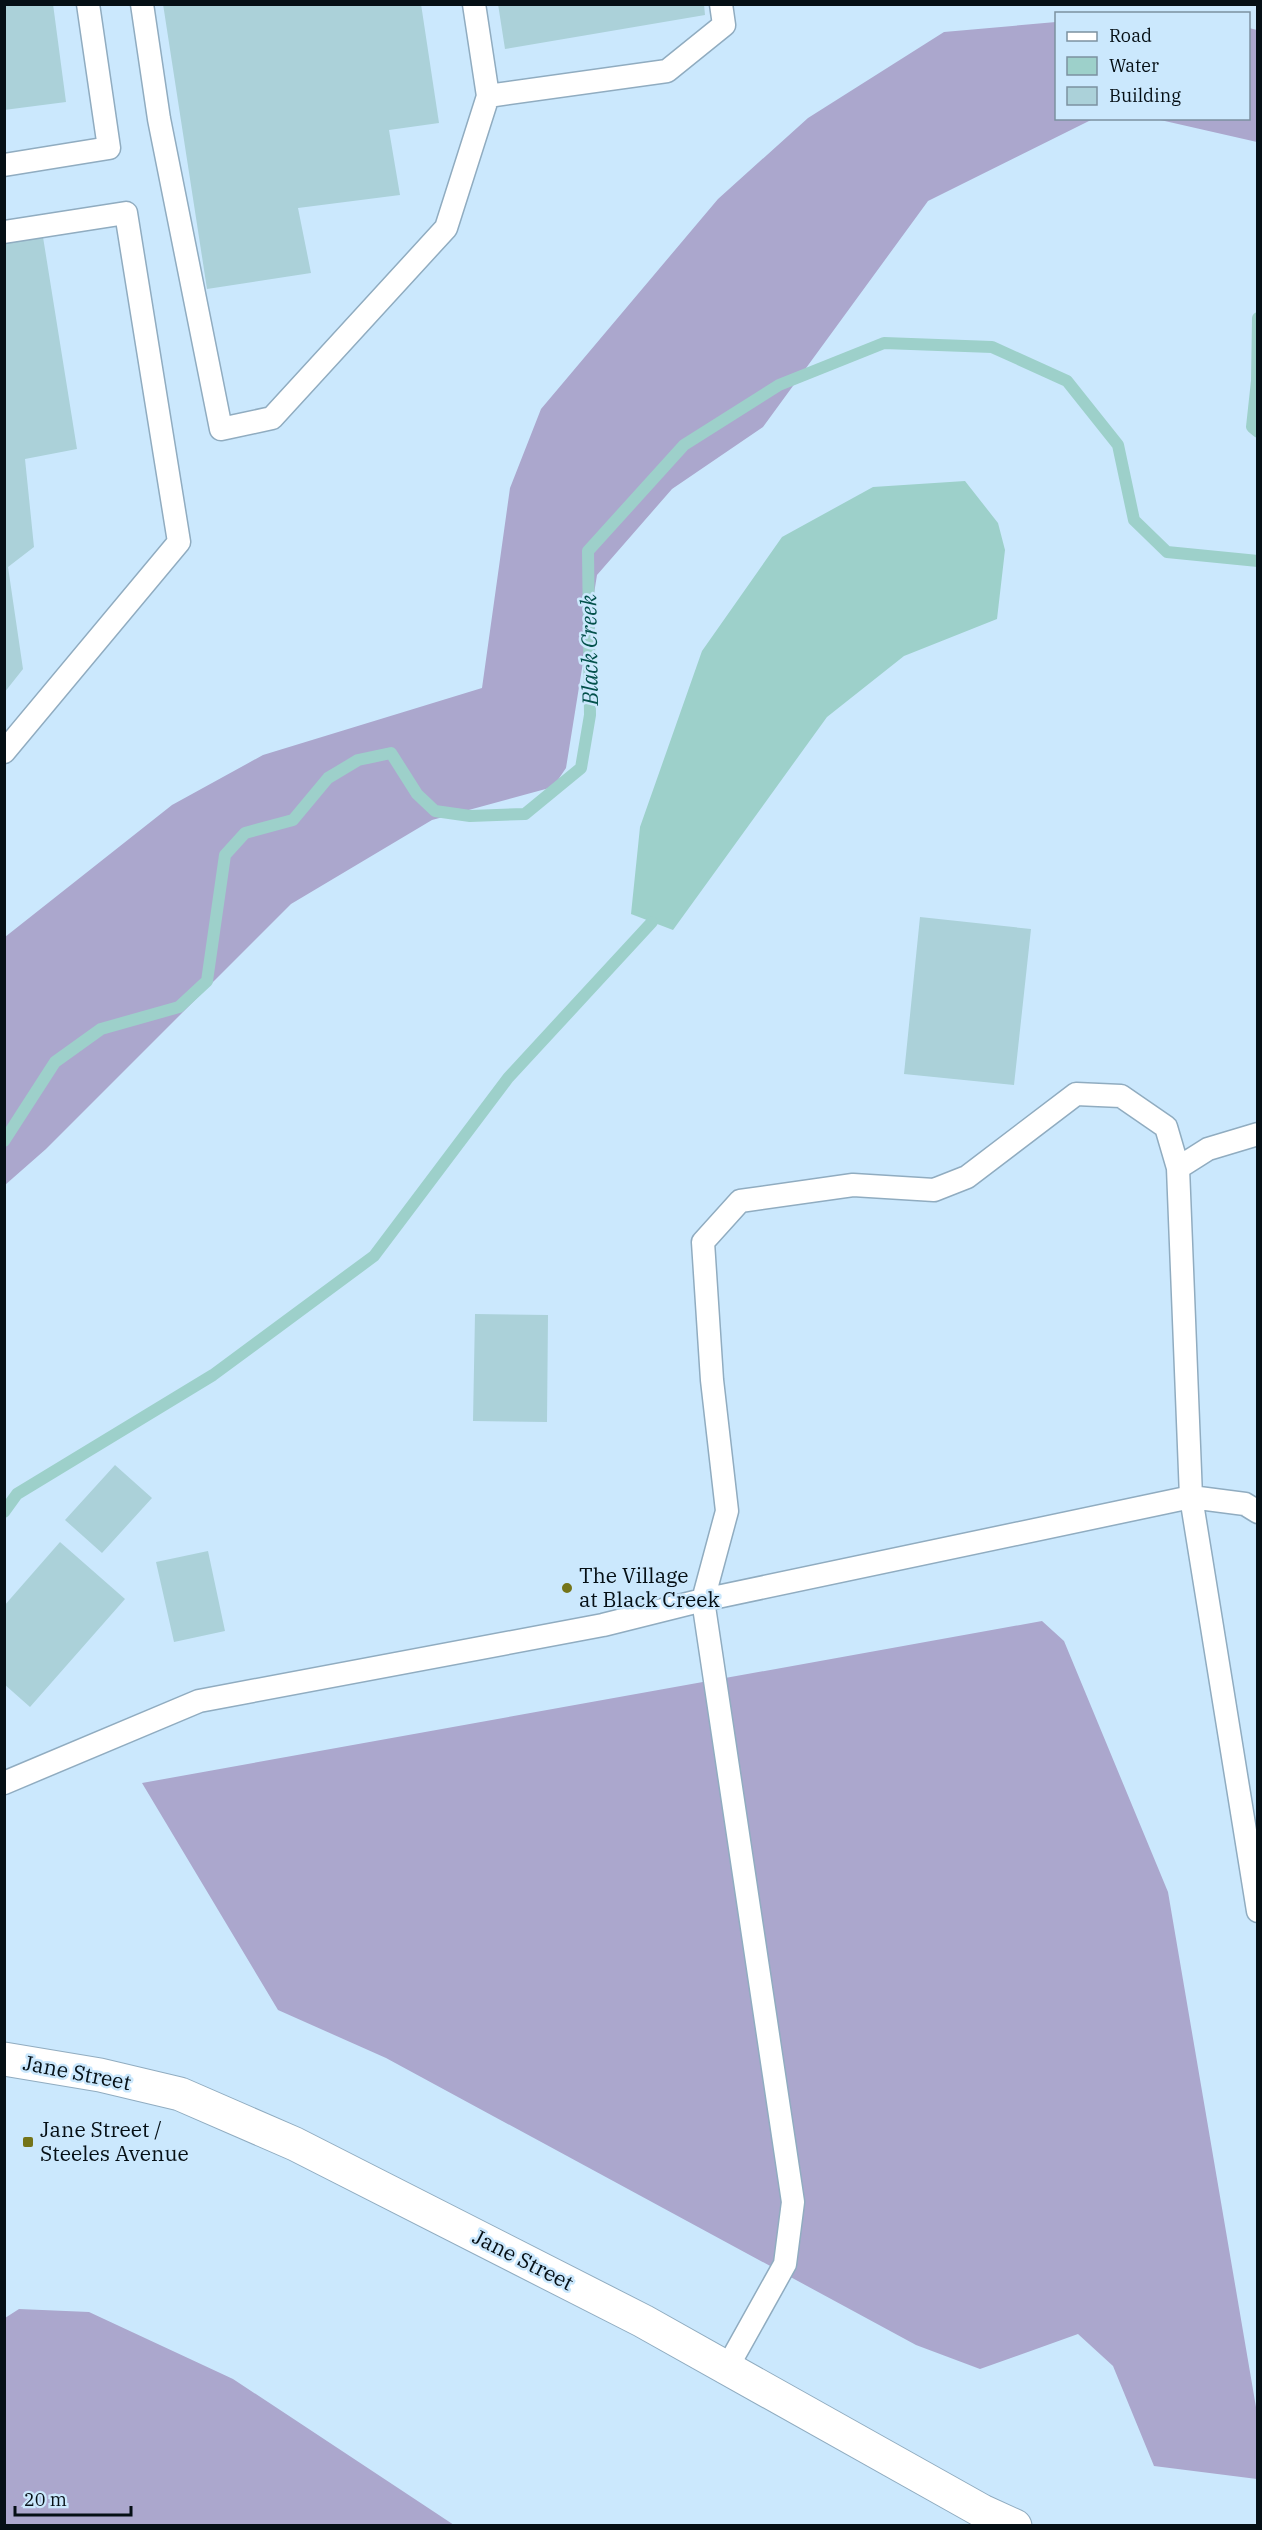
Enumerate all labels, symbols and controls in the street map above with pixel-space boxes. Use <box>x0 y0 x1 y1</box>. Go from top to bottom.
legend <box>1055 12 1250 120</box>
text: Road <box>1109 24 1152 47</box>
text: Water <box>1109 54 1159 77</box>
text: Building <box>1109 84 1181 107</box>
water label: Black Creek <box>573 594 604 707</box>
place label: The Village at Black Creek <box>579 1561 720 1613</box>
marker: The Village at Black Creek <box>560 1581 574 1595</box>
street label: Jane Street <box>21 2048 134 2096</box>
place label: Jane Street / Steeles Avenue <box>40 2115 189 2167</box>
marker: Jane Street / Steeles Avenue <box>21 2135 35 2149</box>
street label: Jane Street <box>468 2222 579 2296</box>
scale bar <box>15 2479 130 2517</box>
text: 20 m <box>24 2488 67 2511</box>

